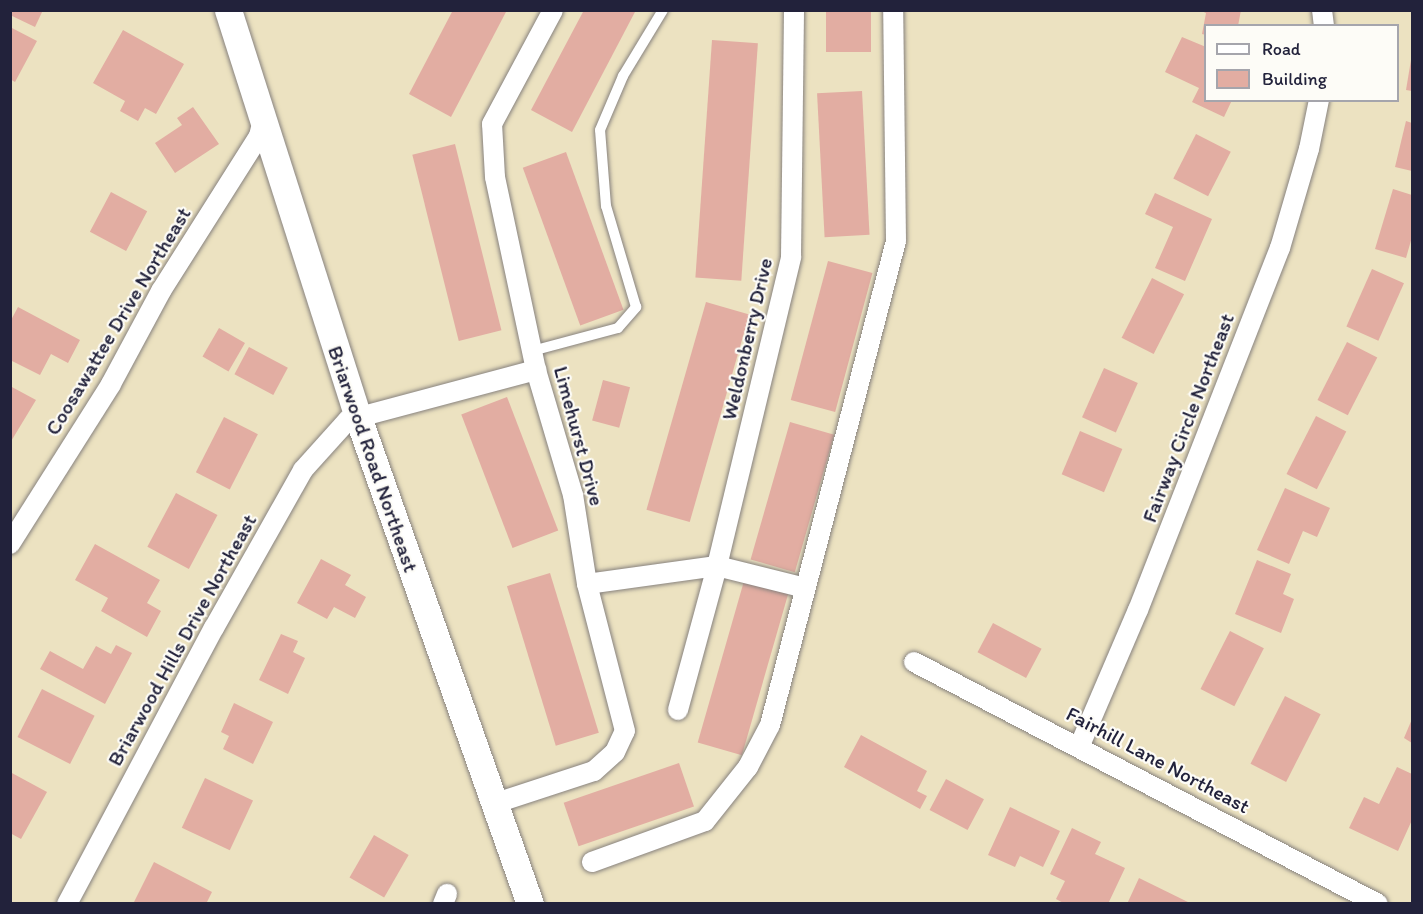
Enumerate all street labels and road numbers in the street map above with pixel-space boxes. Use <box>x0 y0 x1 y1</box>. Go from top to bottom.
street label: Coosawattee Drive Northeast <box>40 202 196 440</box>
street label: Weldonberry Drive <box>716 255 778 423</box>
street label: Fairway Circle Northeast <box>1136 310 1240 526</box>
street label: Briarwood Road Northeast <box>322 342 424 576</box>
street label: Limehurst Drive <box>548 363 610 509</box>
street label: Briarwood Hills Drive Northeast <box>102 509 262 771</box>
street label: Fairhill Lane Northeast <box>1061 701 1255 819</box>

